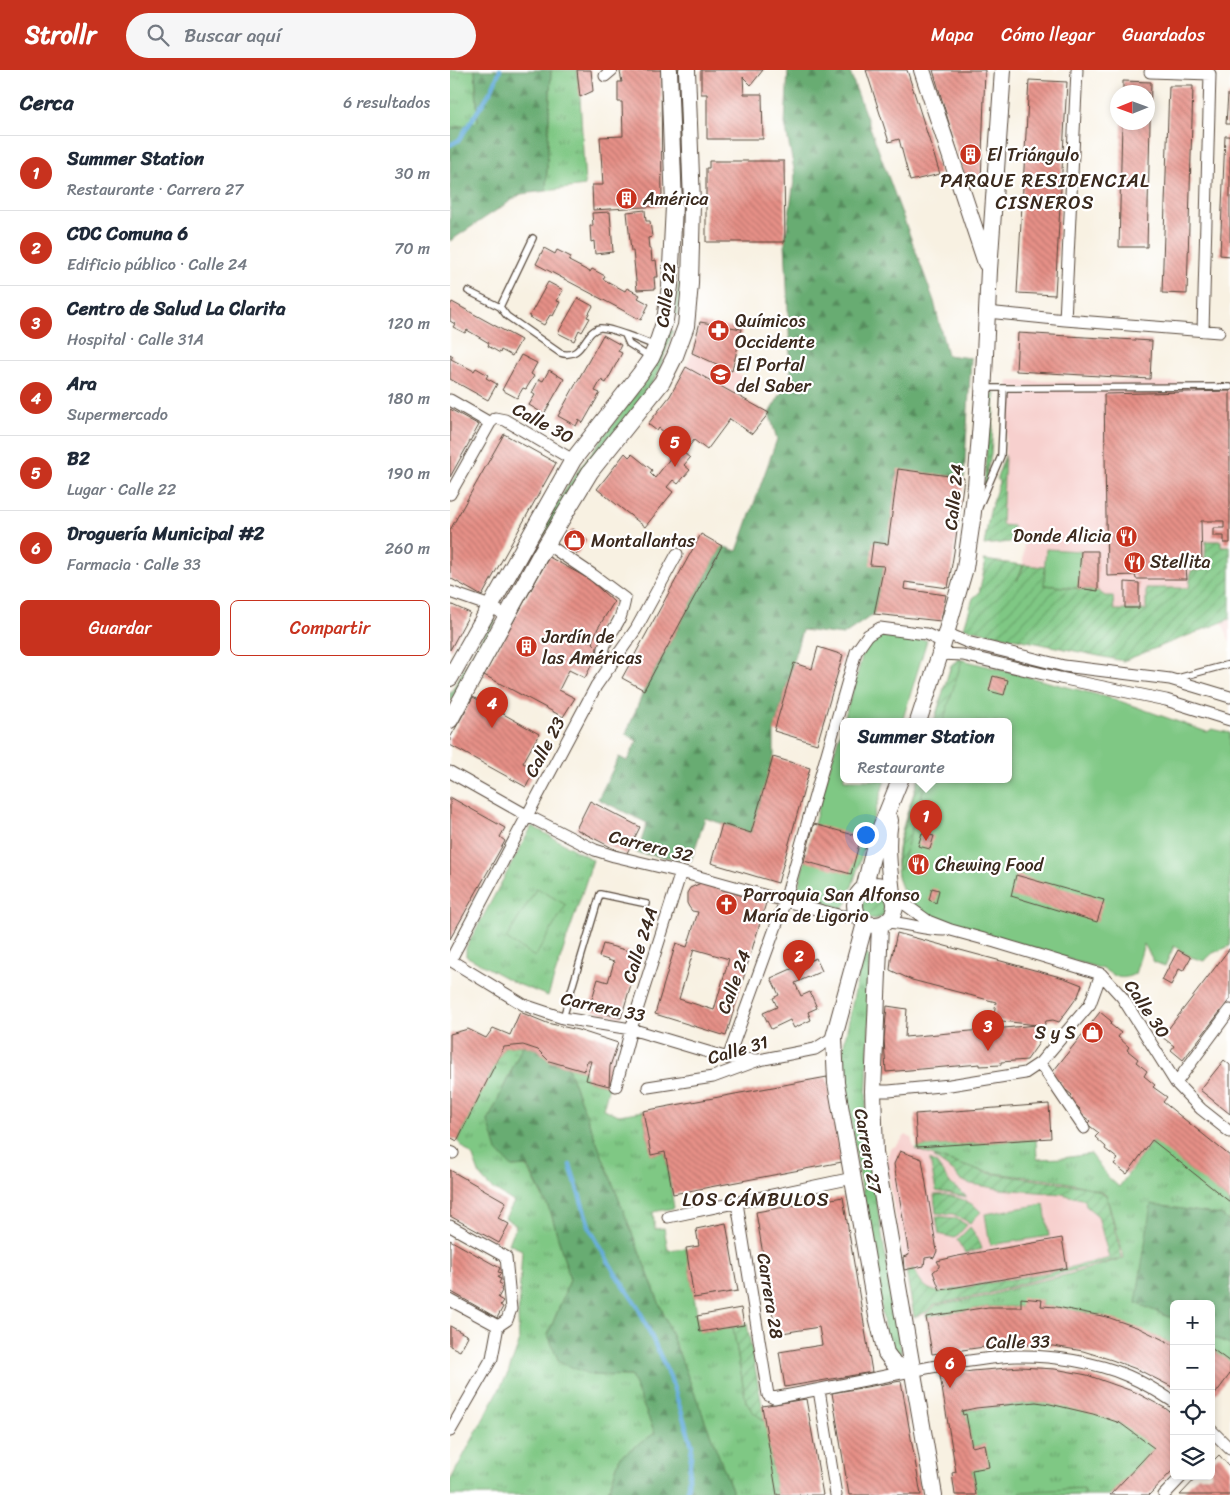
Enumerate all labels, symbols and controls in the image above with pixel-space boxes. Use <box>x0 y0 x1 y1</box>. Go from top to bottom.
search box <box>126 13 476 58</box>
text: Strollr <box>25 14 96 56</box>
text: Buscar aquí <box>184 19 281 52</box>
text: Mapa <box>931 19 973 51</box>
text: Cómo llegar <box>1001 19 1094 51</box>
text: Guardados <box>1122 19 1205 51</box>
icon: search <box>144 21 172 49</box>
text: Cerca <box>20 84 74 122</box>
north arrow <box>1110 85 1155 130</box>
text: 6 resultados <box>343 88 430 117</box>
place label: El Triángulo <box>987 139 1079 171</box>
text: Summer Station <box>67 142 204 175</box>
building icon: El Triángulo <box>959 143 983 167</box>
text: 1 <box>33 159 39 188</box>
text: 30 m <box>395 159 430 188</box>
district label: PARQUE RESIDENCIAL CISNEROS <box>940 164 1150 219</box>
text: Restaurante · Carrera 27 <box>67 175 243 204</box>
place label: América <box>642 183 709 215</box>
building icon: América <box>615 187 639 211</box>
text: CDC Comuna 6 <box>67 217 188 250</box>
text: 2 <box>31 234 41 263</box>
text: 70 m <box>394 234 430 263</box>
text: Edificio público · Calle 24 <box>67 250 247 279</box>
street label: Calle 22 <box>646 261 686 329</box>
text: Centro de Salud La Clarita <box>67 292 285 325</box>
place label: Químicos Occidente <box>735 305 815 358</box>
text: 3 <box>32 309 40 338</box>
text: 120 m <box>387 309 430 338</box>
pharmacy icon: Químicos Occidente <box>707 319 731 343</box>
text: Hospital · Calle 31A <box>67 325 204 354</box>
place label: El Portal del Saber <box>736 349 812 402</box>
school or university icon: El Portal del Saber <box>708 363 732 387</box>
text: Ara <box>67 367 97 400</box>
text: 4 <box>31 384 41 413</box>
text: 180 m <box>387 384 430 413</box>
street label: Calle 30 <box>506 393 580 453</box>
text: Supermercado <box>67 400 168 429</box>
pin: 5 <box>659 426 691 467</box>
text: B2 <box>67 442 90 475</box>
text: 5 <box>31 459 41 488</box>
text: 190 m <box>387 459 430 488</box>
street label: Calle 24 <box>935 462 973 532</box>
text: Lugar · Calle 22 <box>67 475 176 504</box>
text: Droguería Municipal #2 <box>67 517 265 550</box>
place label: Donde Alicia <box>1013 520 1112 552</box>
restaurant icon: Donde Alicia <box>1115 524 1139 548</box>
place label: Montallantas <box>591 525 696 557</box>
shop icon: Montallantas <box>563 529 587 553</box>
text: 6 <box>31 534 41 563</box>
text: 260 m <box>385 534 430 563</box>
place label: Stellita <box>1150 546 1211 578</box>
text: Farmacia · Calle 33 <box>67 550 201 579</box>
restaurant icon: Stellita <box>1122 550 1146 574</box>
button: Guardar <box>20 600 220 656</box>
button: Compartir <box>230 600 430 656</box>
place label: Jardín de las Américas <box>541 621 642 674</box>
building icon: Jardín de las Américas <box>514 635 538 659</box>
pin: 4 <box>476 687 508 728</box>
street label: Calle 23 <box>516 711 574 783</box>
popup <box>840 718 1012 783</box>
text: Summer Station <box>857 720 995 753</box>
text: Restaurante <box>857 753 945 782</box>
pin: 1 <box>910 800 942 841</box>
street label: Carrera 32 <box>606 820 696 872</box>
your location <box>853 822 879 848</box>
place label: Chewing Food <box>935 849 1045 881</box>
restaurant icon: Chewing Food <box>907 853 931 877</box>
place label: Parroquia San Alfonso María de Ligorio <box>743 879 920 932</box>
church icon: Parroquia San Alfonso María de Ligorio <box>715 893 739 917</box>
street label: Calle 24A <box>613 903 667 987</box>
pin: 2 <box>783 940 815 981</box>
street label: Calle 24 <box>708 945 760 1019</box>
street label: Calle 30 <box>1115 973 1179 1045</box>
street label: Carrera 33 <box>558 982 648 1032</box>
pin: 3 <box>972 1010 1004 1051</box>
place label: S y S <box>1035 1017 1076 1049</box>
shop icon: S y S <box>1080 1021 1104 1045</box>
street label: Calle 31 <box>704 1026 773 1074</box>
street label: Carrera 27 <box>845 1106 892 1198</box>
district label: LOS CÁMBULOS <box>682 1183 830 1216</box>
street label: Carrera 28 <box>747 1251 793 1341</box>
map controls <box>1170 1300 1215 1480</box>
button: + <box>1170 1300 1215 1345</box>
street label: Calle 33 <box>986 1325 1050 1359</box>
button: − <box>1170 1345 1215 1390</box>
pin: 6 <box>934 1347 966 1388</box>
button: locate <box>1170 1390 1215 1435</box>
button: layers <box>1170 1435 1215 1480</box>

